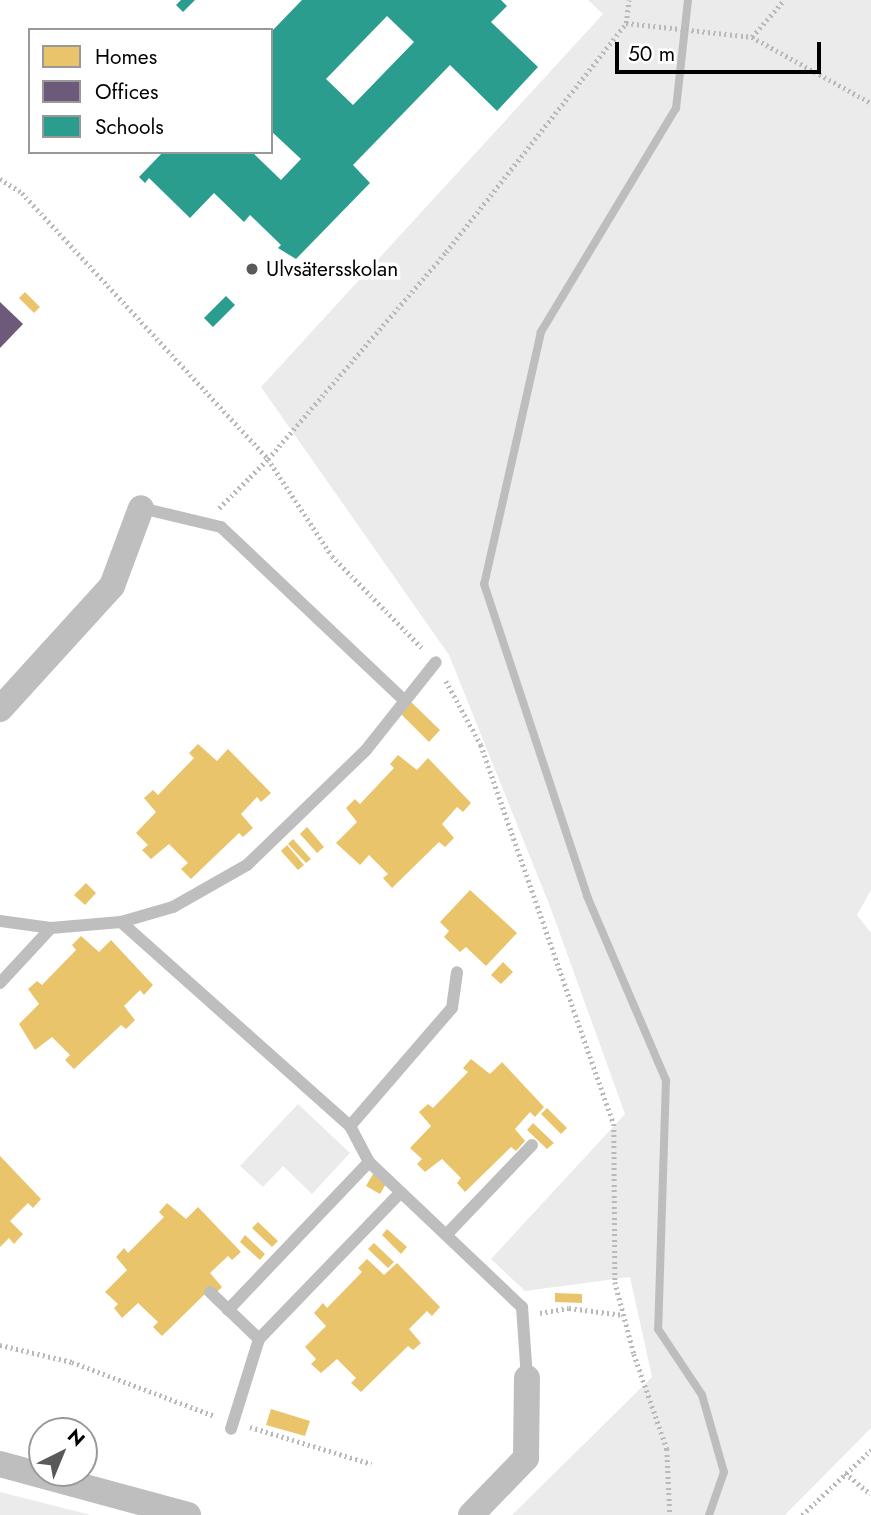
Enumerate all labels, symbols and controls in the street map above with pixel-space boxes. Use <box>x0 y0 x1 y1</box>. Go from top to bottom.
legend <box>28 28 273 154</box>
scale bar <box>619 28 826 72</box>
text: 50 m <box>628 39 675 69</box>
text: Homes <box>95 42 157 72</box>
text: Offices <box>95 77 158 107</box>
text: Schools <box>95 112 164 142</box>
place label: Ulvsätersskolan <box>266 256 398 282</box>
marker: Ulvsätersskolan <box>244 261 260 277</box>
north arrow <box>28 1417 98 1487</box>
text: N <box>62 1423 91 1453</box>

